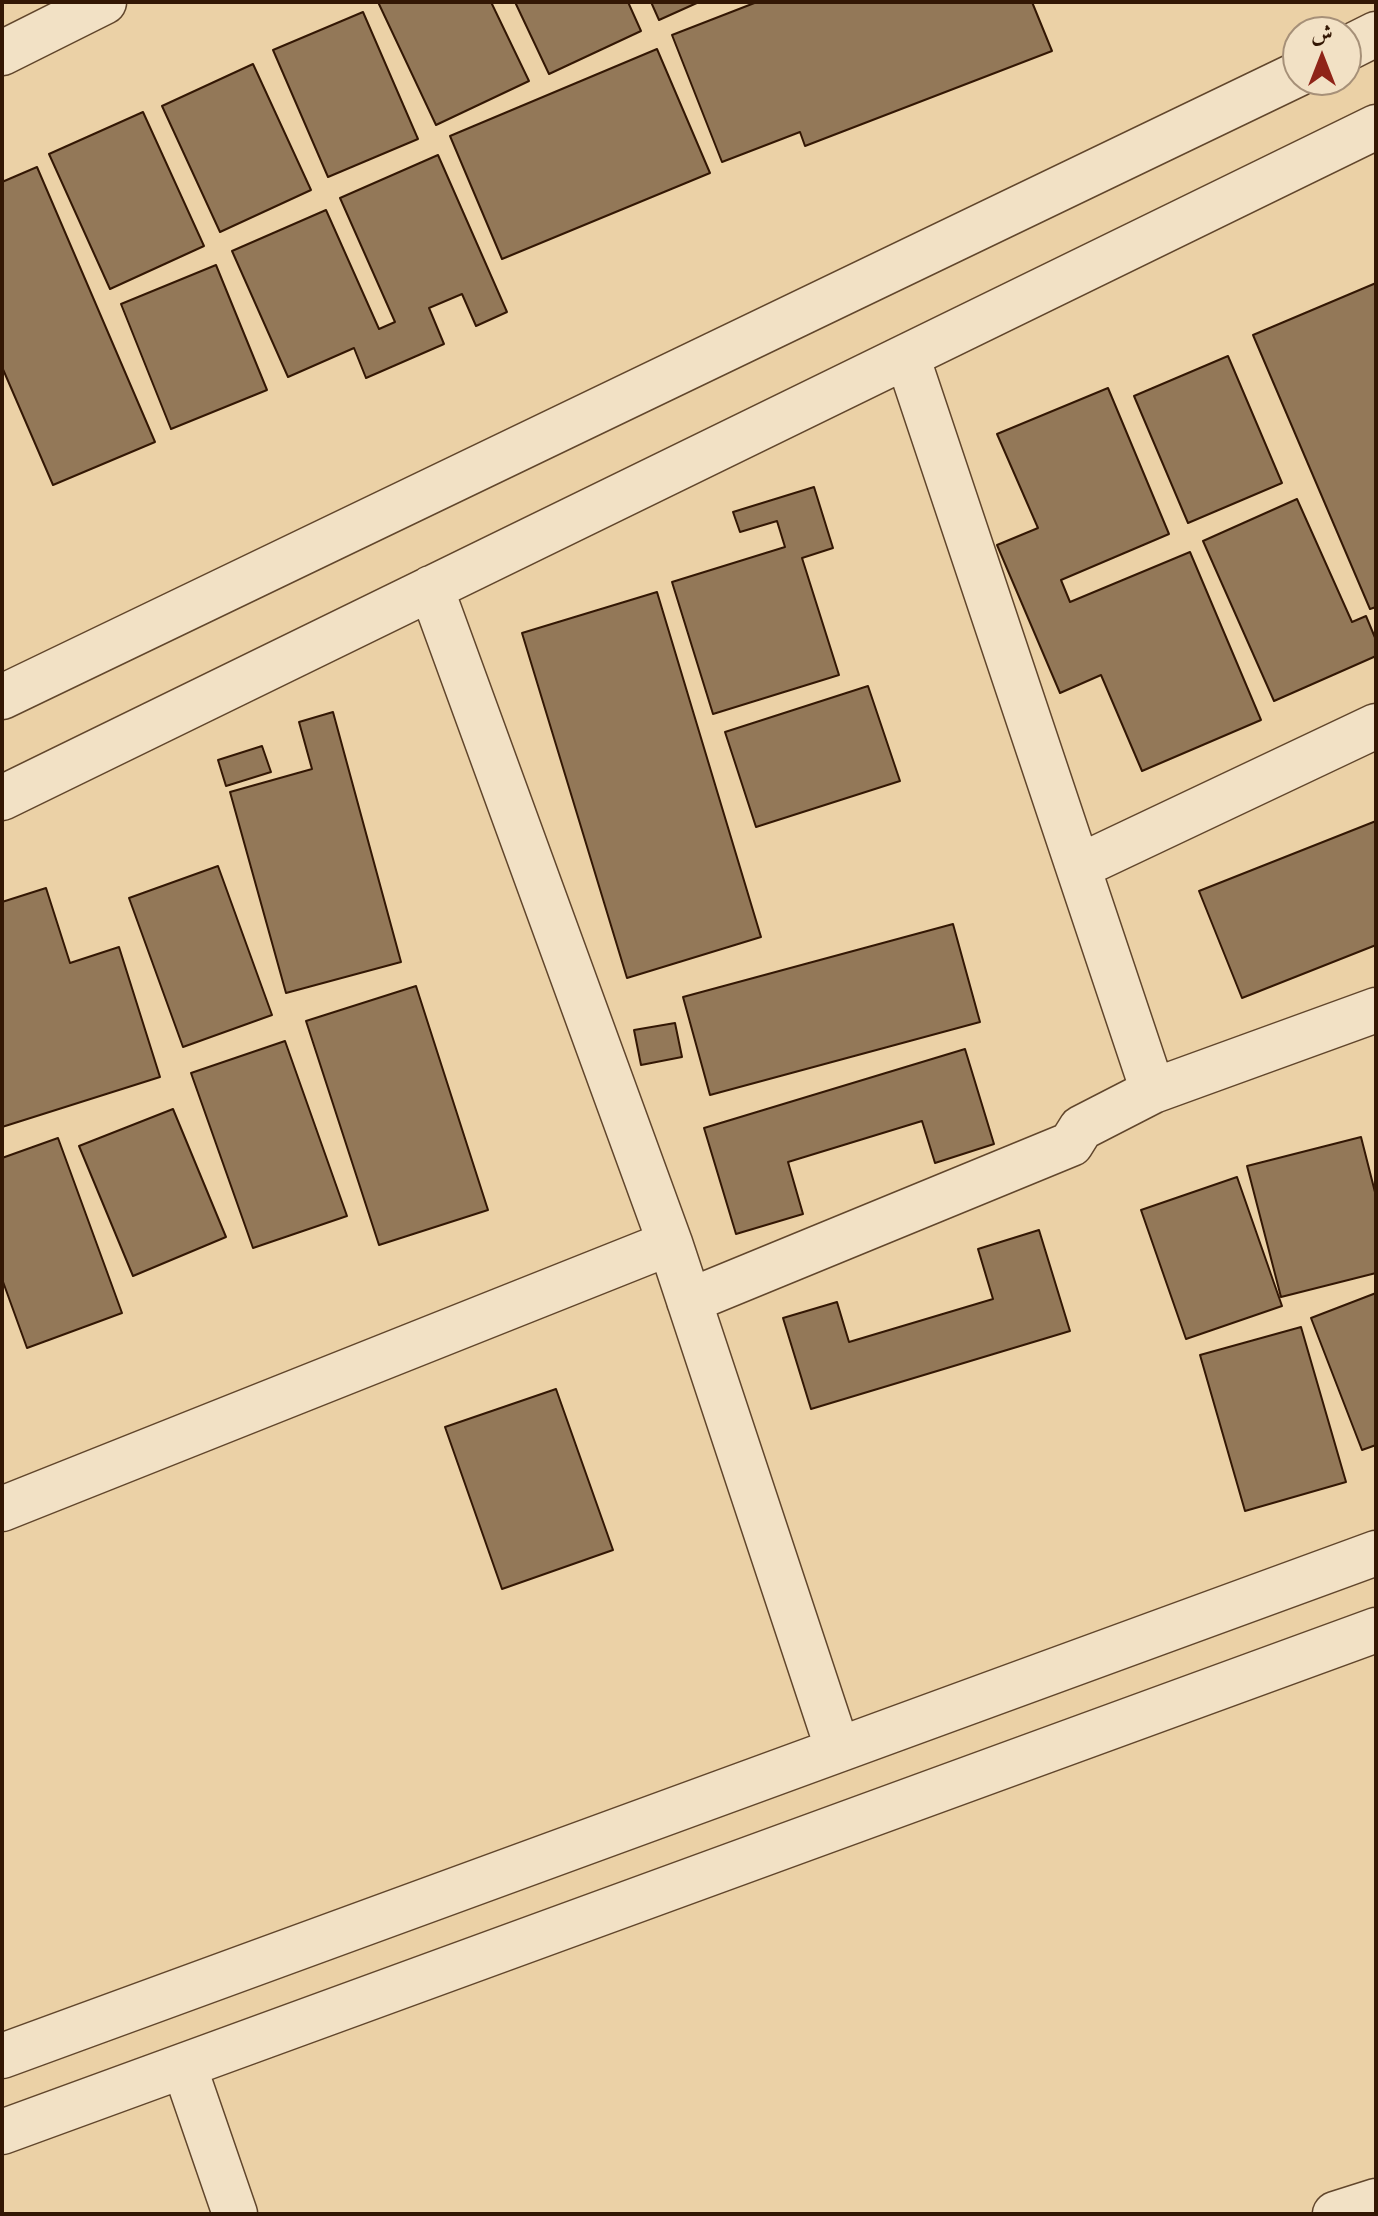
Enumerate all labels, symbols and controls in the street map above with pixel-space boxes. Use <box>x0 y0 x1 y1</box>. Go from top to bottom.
north arrow <box>1282 16 1362 96</box>
text: ش <box>1311 21 1333 47</box>

